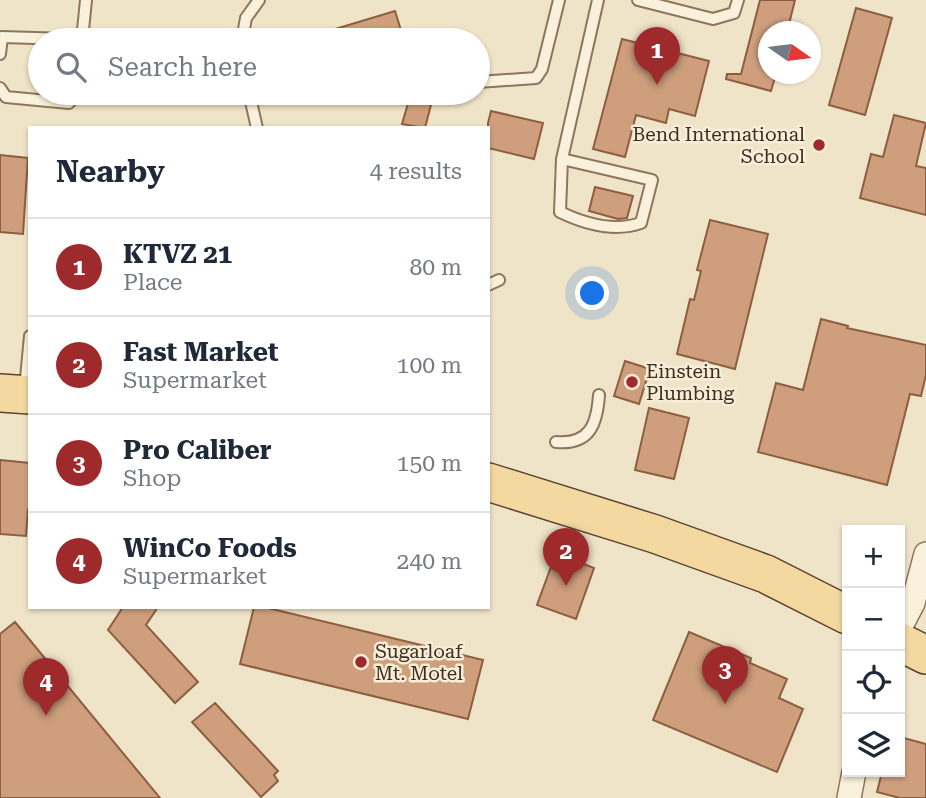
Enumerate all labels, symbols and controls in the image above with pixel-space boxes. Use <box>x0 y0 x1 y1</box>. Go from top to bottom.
north arrow <box>758 21 821 84</box>
pin: 1 <box>634 27 680 85</box>
search box <box>28 28 490 105</box>
icon: search <box>52 48 90 86</box>
text: Search here <box>108 52 257 82</box>
place label: Bend International School <box>632 123 805 168</box>
marker: Bend International School <box>811 137 827 153</box>
text: Nearby <box>56 154 165 189</box>
text: 4 results <box>370 158 462 185</box>
text: KTVZ 21 <box>123 239 232 269</box>
text: 1 <box>73 254 85 281</box>
text: 80 m <box>409 254 462 281</box>
text: Place <box>123 269 182 296</box>
your location <box>575 276 609 310</box>
text: Fast Market <box>123 337 279 367</box>
text: 2 <box>73 352 85 379</box>
text: 100 m <box>397 352 462 379</box>
place label: Einstein Plumbing <box>646 360 734 405</box>
text: Supermarket <box>123 367 267 394</box>
marker: Einstein Plumbing <box>624 374 640 390</box>
text: Pro Caliber <box>123 435 272 465</box>
text: 3 <box>73 450 85 477</box>
text: 150 m <box>397 450 462 477</box>
text: Shop <box>123 465 181 492</box>
map controls <box>842 525 905 777</box>
button: + <box>842 525 905 588</box>
pin: 2 <box>543 528 589 586</box>
text: WinCo Foods <box>123 533 297 563</box>
text: 4 <box>73 548 85 575</box>
text: 240 m <box>397 548 462 575</box>
text: Supermarket <box>123 563 267 590</box>
button: − <box>842 588 905 651</box>
place label: Sugarloaf Mt. Motel <box>375 640 463 685</box>
pin: 3 <box>702 646 748 704</box>
button: locate <box>842 651 905 714</box>
marker: Sugarloaf Mt. Motel <box>353 654 369 670</box>
pin: 4 <box>23 658 69 716</box>
button: layers <box>842 714 905 777</box>

